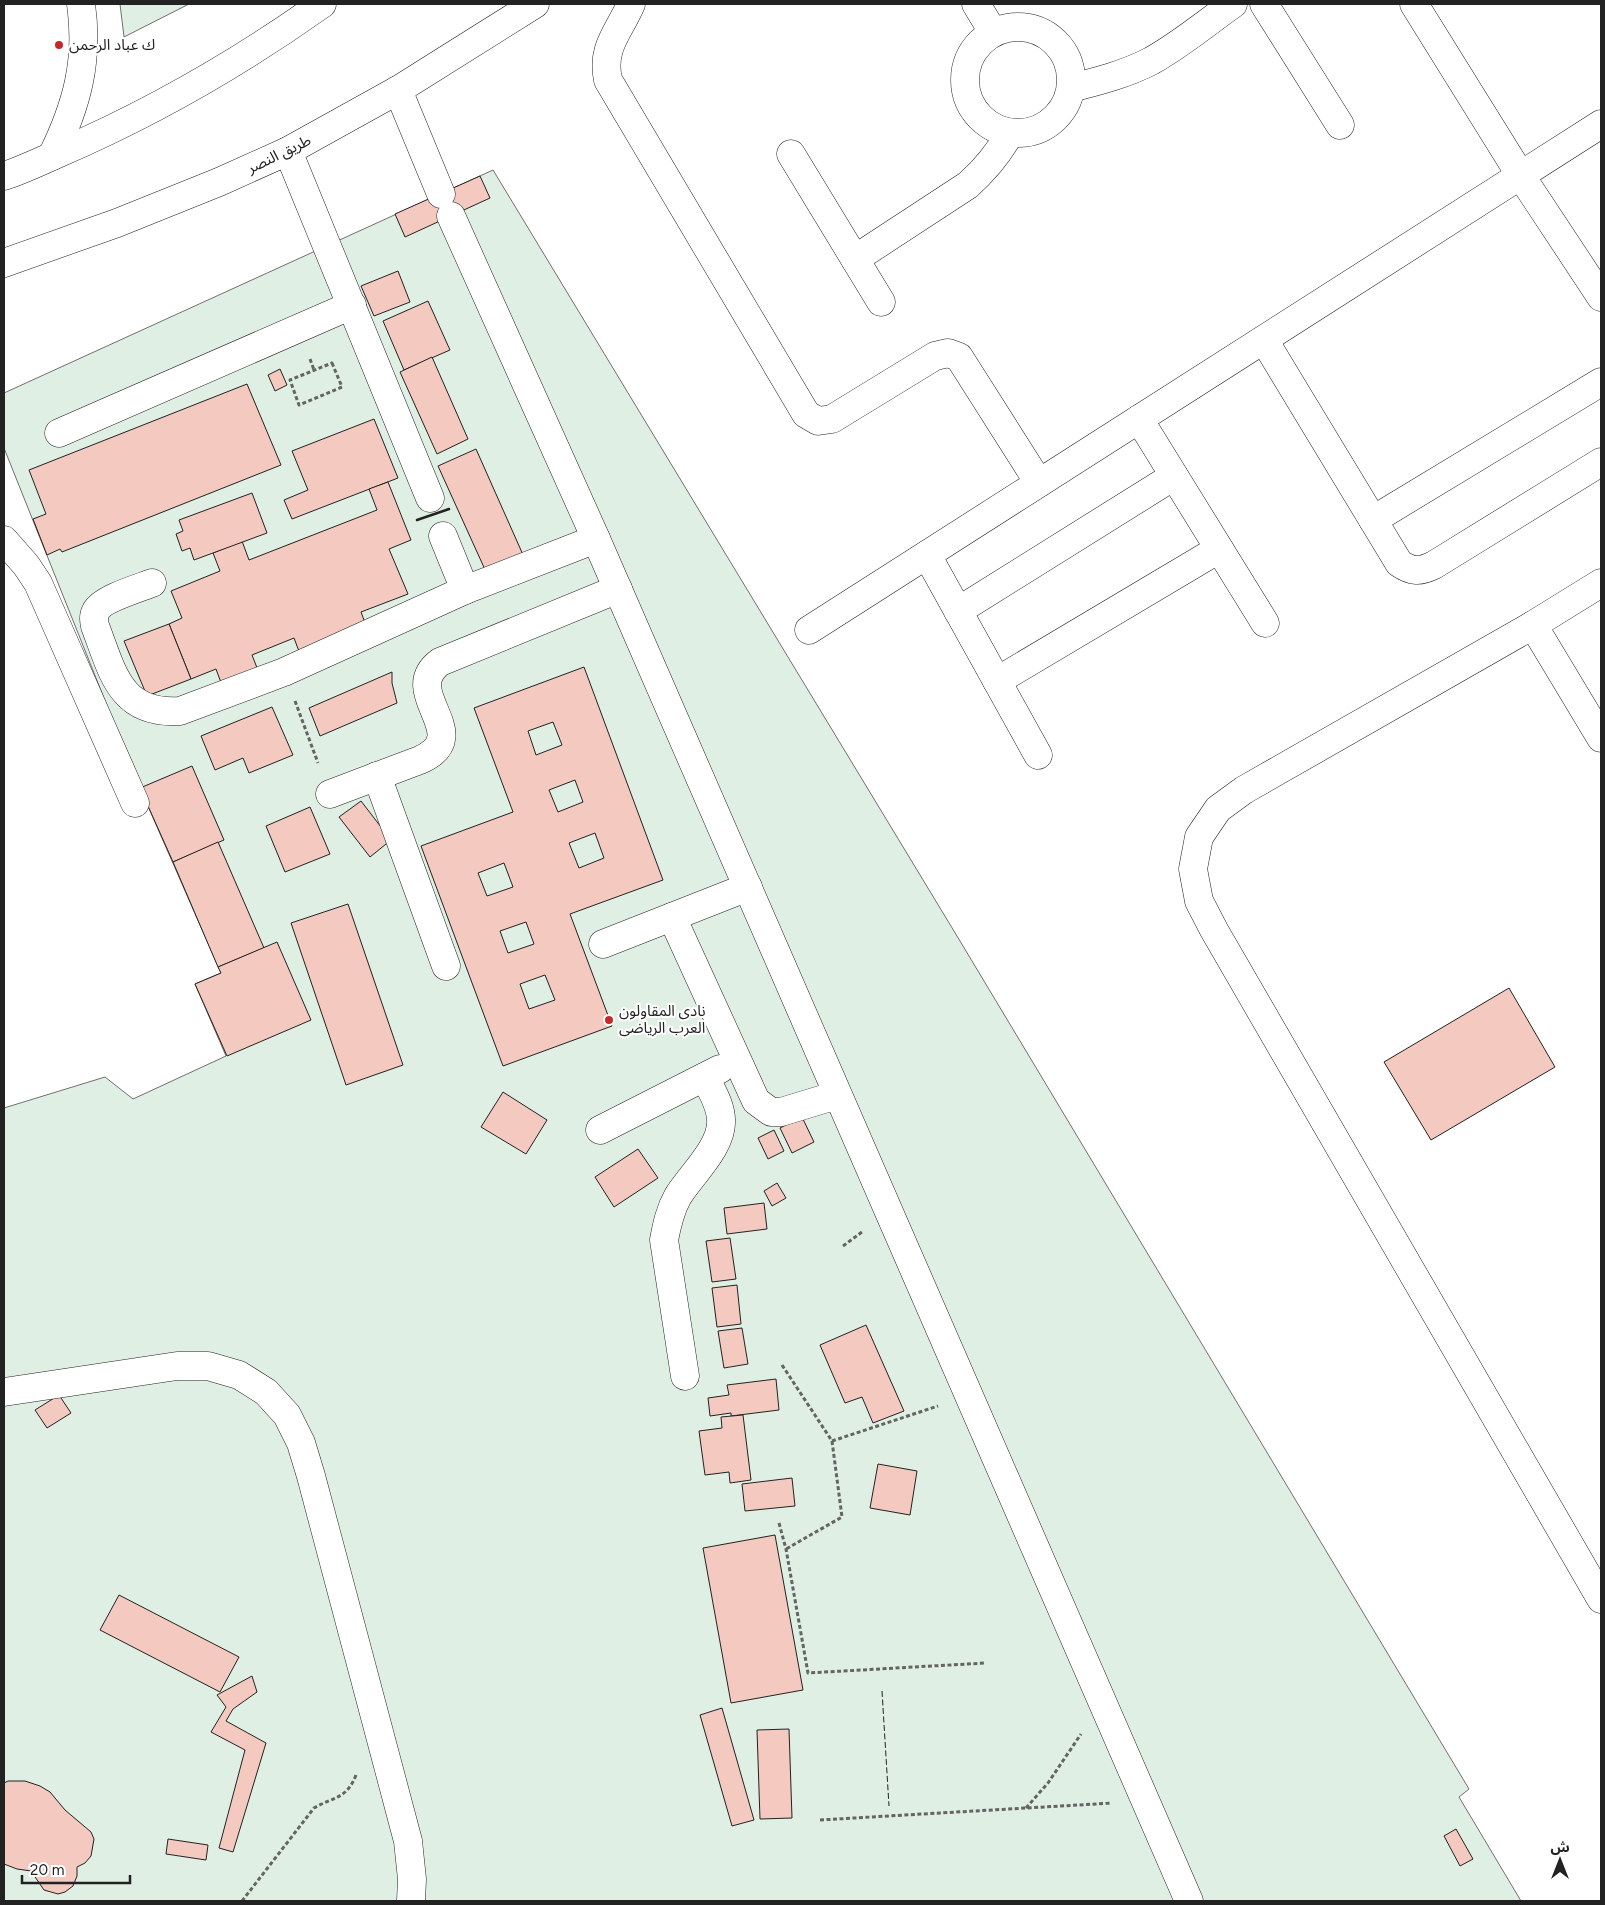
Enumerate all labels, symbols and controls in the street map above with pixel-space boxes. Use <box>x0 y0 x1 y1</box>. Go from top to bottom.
place label: ك عباد الرحمن <box>69 36 155 54</box>
marker: ك عباد الرحمن <box>53 39 65 51</box>
street label: طريق النصر <box>243 131 314 178</box>
place label: نادى المقاولون العرب الرياضى <box>619 1002 706 1037</box>
marker: نادى المقاولون العرب الرياضى <box>603 1014 615 1026</box>
north arrow <box>1535 1835 1585 1885</box>
text: ش <box>1550 1839 1570 1856</box>
scale bar <box>22 1852 130 1884</box>
text: 20 m <box>30 1861 64 1879</box>

